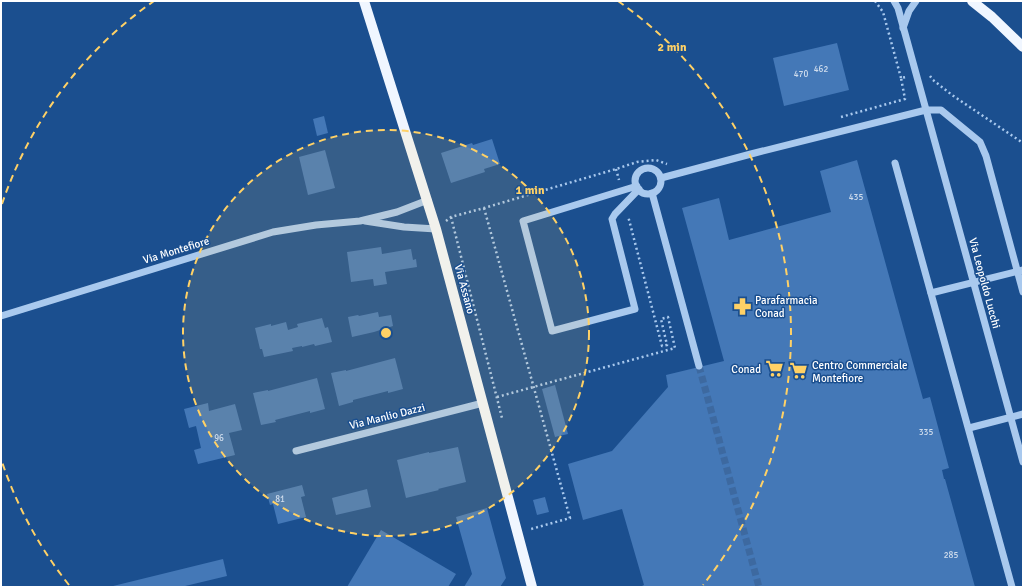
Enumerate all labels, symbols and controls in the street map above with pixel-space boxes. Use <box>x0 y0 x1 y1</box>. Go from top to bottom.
text: 2 min <box>658 40 687 55</box>
house number: 462 <box>814 64 828 75</box>
house number: 470 <box>794 69 808 80</box>
text: 1 min <box>516 183 545 198</box>
house number: 435 <box>849 192 863 203</box>
street label: Via Montefiore <box>141 234 211 267</box>
street label: Via Leopoldo Lucchi <box>966 236 1003 330</box>
street label: Via Assano <box>452 263 477 316</box>
place label: Parafarmacia Conad <box>755 294 818 320</box>
pharmacy icon: Parafarmacia Conad <box>732 296 752 316</box>
centre of rings <box>379 326 393 340</box>
supermarket icon: Conad <box>764 359 784 379</box>
place label: Centro Commerciale Montefiore <box>812 359 908 385</box>
supermarket icon: Centro Commerciale Montefiore <box>789 361 809 381</box>
place label: Conad <box>731 363 761 376</box>
street label: Via Manlio Dazzi <box>348 401 426 432</box>
house number: 335 <box>919 427 933 438</box>
house number: 96 <box>214 433 224 444</box>
house number: 81 <box>275 494 285 505</box>
house number: 285 <box>944 550 958 561</box>

